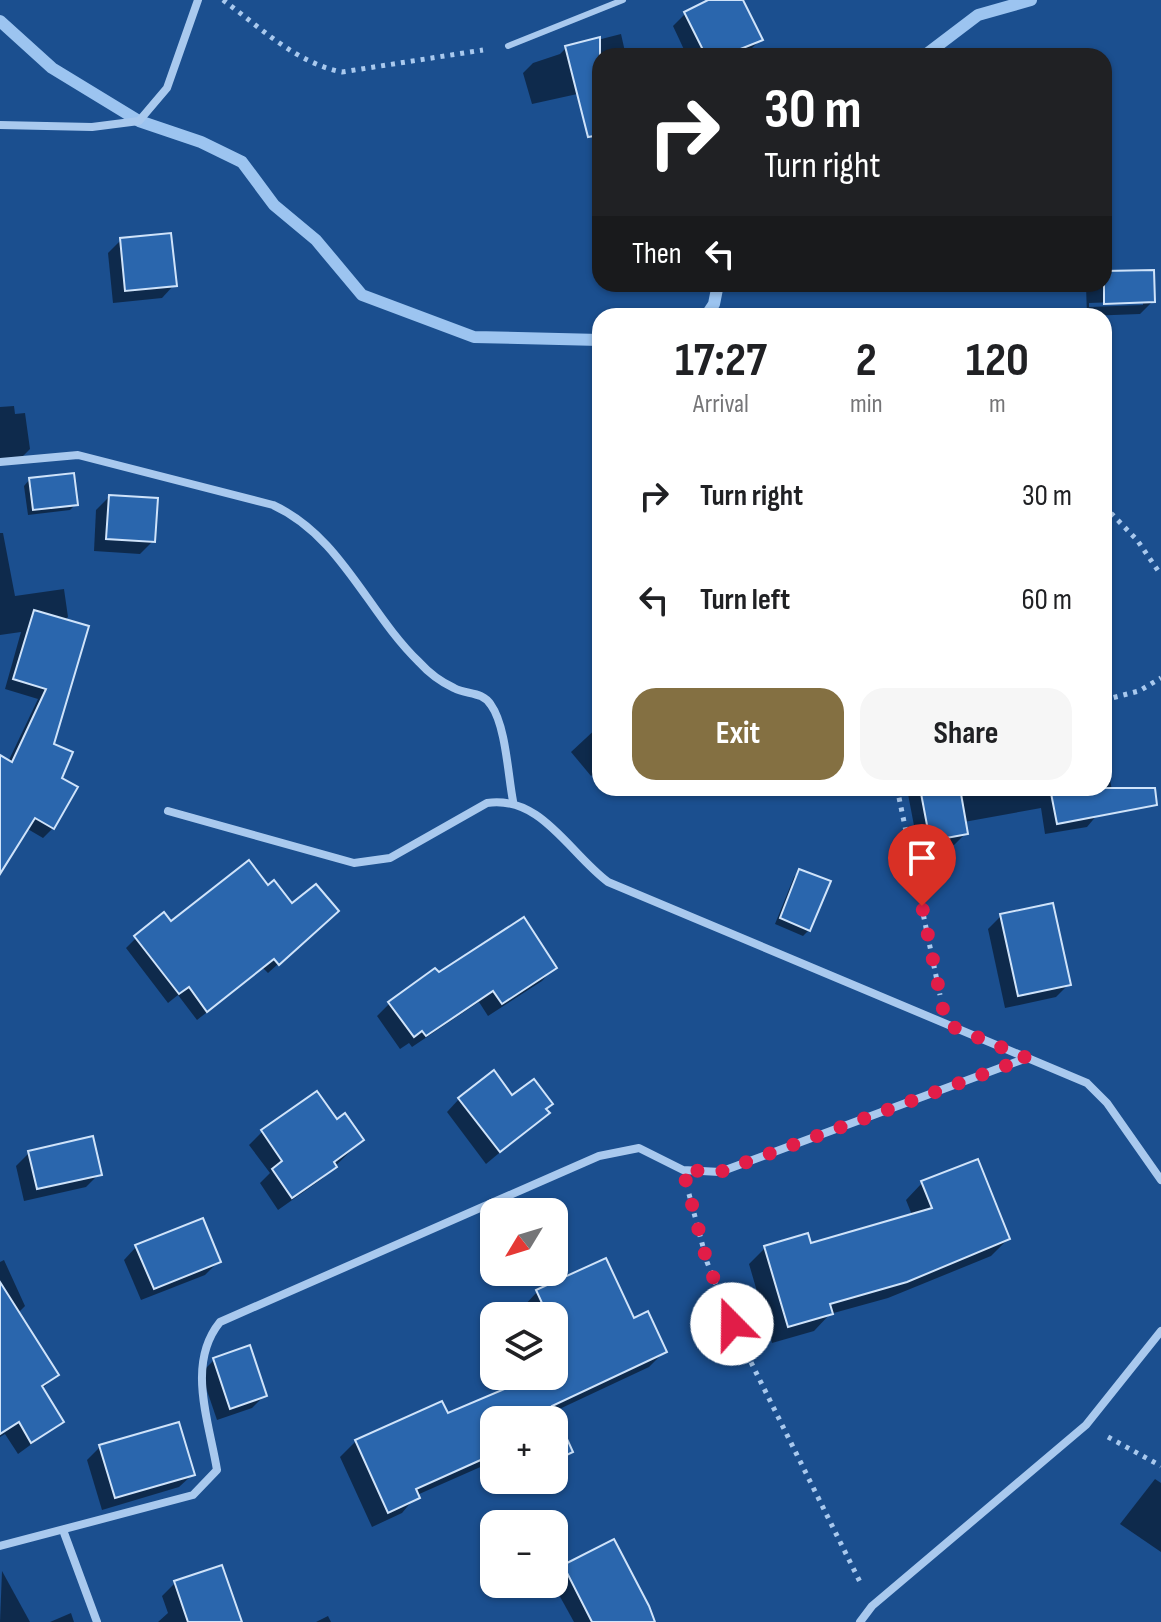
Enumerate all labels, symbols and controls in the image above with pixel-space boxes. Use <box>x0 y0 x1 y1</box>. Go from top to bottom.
text: 30 m <box>764 77 862 144</box>
icon: right <box>632 80 736 184</box>
text: Turn right <box>764 145 881 188</box>
icon: left <box>698 232 742 276</box>
text: Then <box>632 236 682 272</box>
text: 17:27 <box>675 332 767 389</box>
text: 2 <box>856 332 877 389</box>
text: 120 <box>966 332 1029 389</box>
text: Arrival <box>693 389 749 420</box>
text: min <box>850 389 883 420</box>
text: m <box>989 389 1006 420</box>
icon: right <box>632 474 676 518</box>
text: Turn right <box>700 478 803 514</box>
text: 30 m <box>1022 478 1072 514</box>
icon: left <box>632 578 676 622</box>
text: Turn left <box>700 582 790 618</box>
text: 60 m <box>1021 582 1072 618</box>
button: Exit <box>632 688 844 780</box>
button: Share <box>860 688 1072 780</box>
pin <box>888 824 956 906</box>
icon: arrive <box>900 836 944 880</box>
north arrow <box>480 1198 568 1286</box>
map controls <box>480 1198 568 1598</box>
position arrow <box>690 1282 774 1366</box>
button: layers <box>480 1302 568 1390</box>
button: + <box>480 1406 568 1494</box>
button: − <box>480 1510 568 1598</box>

